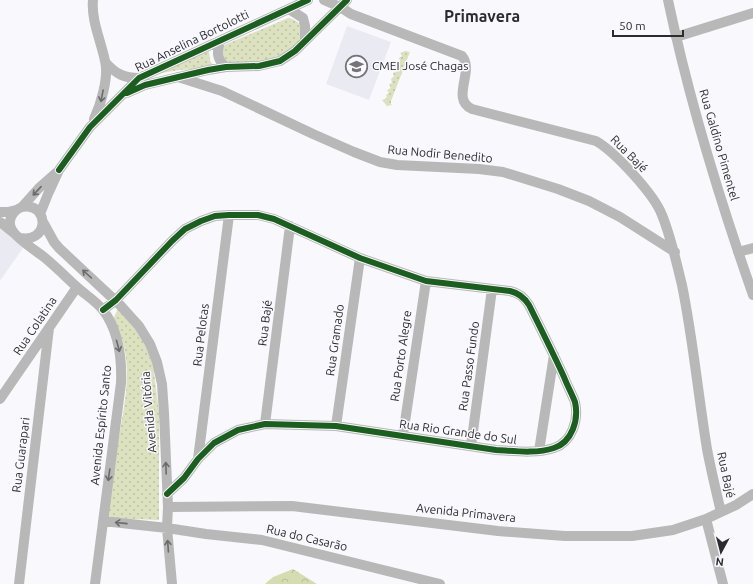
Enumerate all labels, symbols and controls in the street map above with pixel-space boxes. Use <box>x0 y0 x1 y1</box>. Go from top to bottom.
street label: Rua Anselina Bortolotti <box>133 7 251 74</box>
district label: Primavera <box>444 7 520 25</box>
scale bar <box>613 12 683 38</box>
text: 50 m <box>619 19 646 32</box>
school or university icon: CMEI José Chagas <box>344 53 370 79</box>
place label: CMEI José Chagas <box>372 59 469 72</box>
street label: Rua Galdino Pimentel <box>697 88 742 202</box>
one-way arrow <box>98 89 106 102</box>
street label: Rua Bajé <box>608 133 650 175</box>
street label: Rua Nodir Benedito <box>387 142 493 165</box>
one-way arrow <box>32 186 41 196</box>
one-way arrow <box>82 269 93 278</box>
street label: Rua Colatina <box>10 294 59 357</box>
street label: Rua Bajé <box>255 299 274 347</box>
street label: Rua Pelotas <box>190 303 211 367</box>
street label: Rua Gramado <box>323 303 346 377</box>
street label: Rua Porto Alegre <box>388 309 413 402</box>
street label: Rua Passo Fundo <box>456 320 481 412</box>
one-way arrow <box>115 339 122 352</box>
street label: Avenida Espírito Santo <box>88 364 113 486</box>
street label: Avenida Vitória <box>138 371 159 453</box>
street label: Rua Guarapari <box>9 417 32 493</box>
street label: Rua Rio Grande do Sul <box>399 417 518 446</box>
street label: Rua Bajé <box>715 451 738 499</box>
one-way arrow <box>162 462 170 475</box>
one-way arrow <box>105 468 113 481</box>
street label: Avenida Primavera <box>416 501 517 524</box>
one-way arrow <box>115 519 128 527</box>
street label: Rua do Casarão <box>265 522 349 553</box>
north arrow <box>701 532 741 572</box>
one-way arrow <box>165 540 172 553</box>
text: N <box>715 555 725 568</box>

